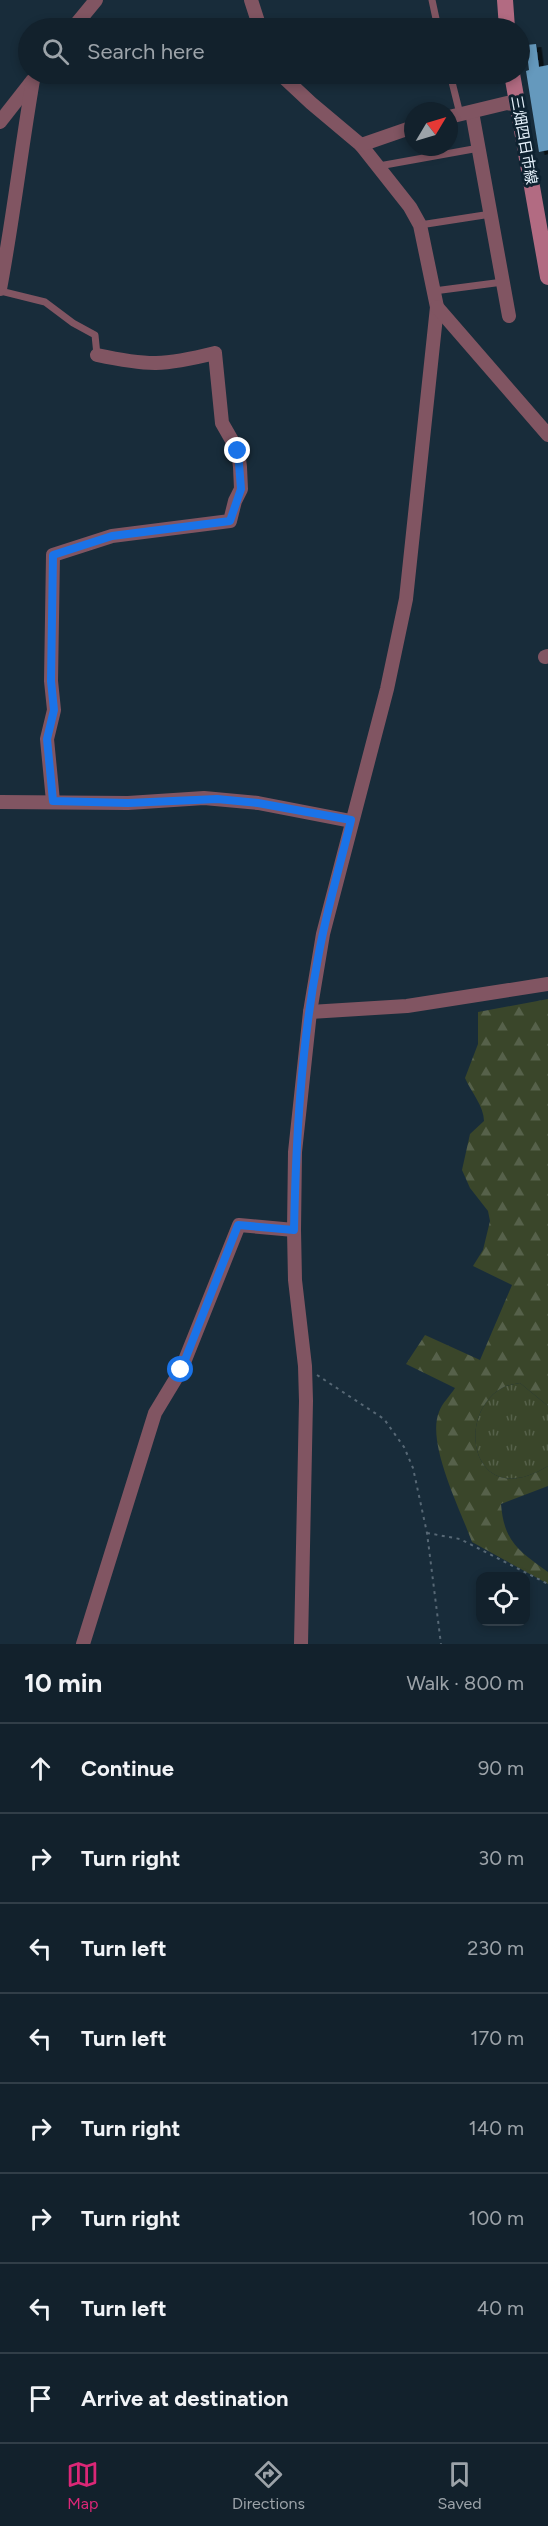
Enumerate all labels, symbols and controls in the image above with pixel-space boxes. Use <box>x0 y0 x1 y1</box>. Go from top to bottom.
search box <box>18 18 530 84</box>
icon: search <box>39 35 72 68</box>
text: Search here <box>87 38 205 65</box>
street label: 三畑四日市線 <box>507 94 541 186</box>
north arrow <box>404 102 458 156</box>
route end <box>224 437 250 463</box>
route start <box>167 1356 193 1382</box>
map controls <box>476 1572 530 1626</box>
button: locate <box>476 1572 530 1626</box>
text: 10 min <box>24 1667 102 1699</box>
text: Walk · 800 m <box>406 1671 524 1695</box>
icon: ahead <box>24 1752 57 1785</box>
text: Continue <box>81 1755 174 1782</box>
text: 90 m <box>478 1756 524 1780</box>
icon: right <box>24 1842 57 1875</box>
text: Turn right <box>81 1845 180 1872</box>
text: 30 m <box>478 1846 524 1870</box>
icon: left <box>24 1932 57 1965</box>
text: Turn left <box>81 1935 167 1962</box>
text: 230 m <box>467 1936 524 1960</box>
icon: left <box>24 2022 57 2055</box>
text: Turn left <box>81 2025 167 2052</box>
text: 170 m <box>470 2026 524 2050</box>
icon: right <box>24 2112 57 2145</box>
text: Turn right <box>81 2115 180 2142</box>
text: 140 m <box>469 2116 524 2140</box>
icon: right <box>24 2202 57 2235</box>
text: Turn right <box>81 2205 180 2232</box>
text: 100 m <box>468 2206 524 2230</box>
icon: left <box>24 2292 57 2325</box>
text: Turn left <box>81 2295 167 2322</box>
text: 40 m <box>477 2296 524 2320</box>
icon: arrive <box>24 2382 57 2415</box>
text: Arrive at destination <box>81 2385 289 2412</box>
tab: Map <box>66 2458 99 2513</box>
tab: Directions <box>232 2458 305 2513</box>
tab: Saved <box>438 2458 482 2513</box>

